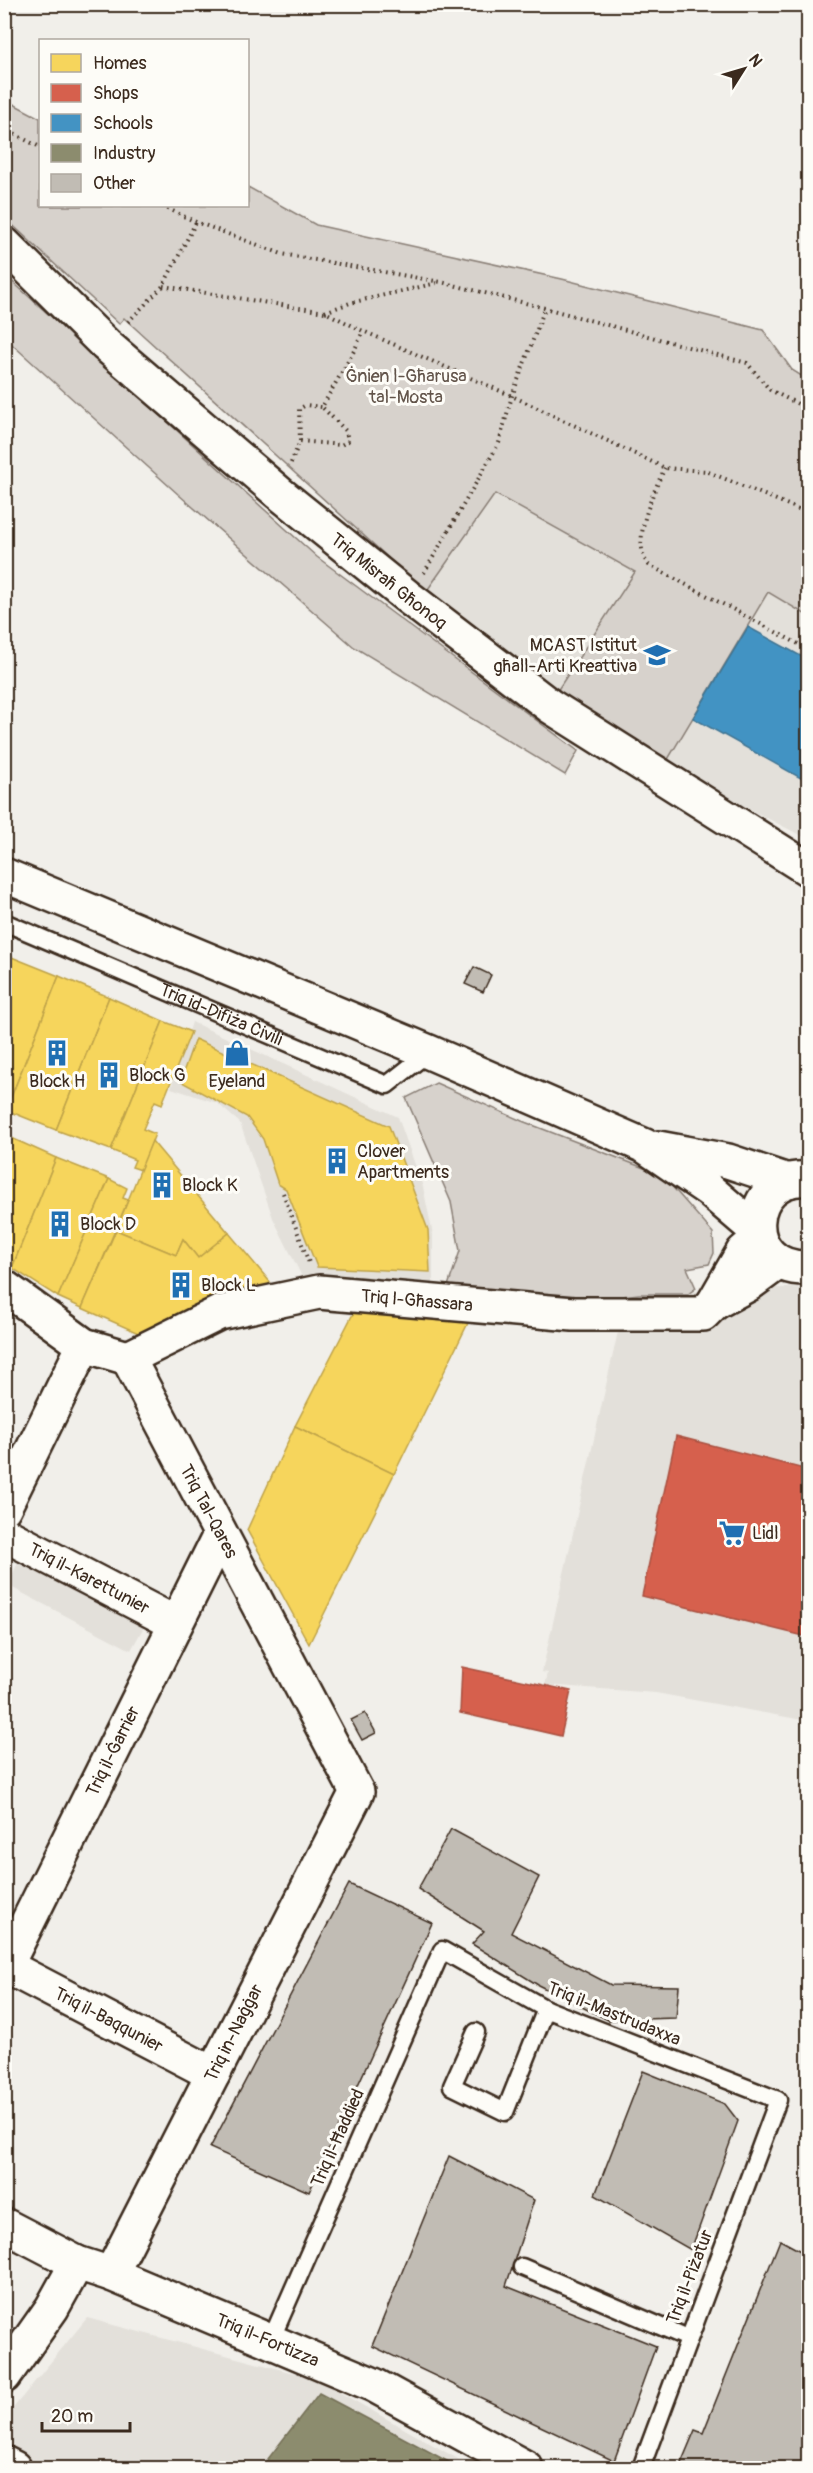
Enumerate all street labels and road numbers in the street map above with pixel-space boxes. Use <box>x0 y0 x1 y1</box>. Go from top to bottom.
street label: Triq Misraħ Għonoq <box>326 528 452 635</box>
street label: Triq id-Difiża Ċivili <box>156 978 286 1051</box>
street label: Triq l-Għassara <box>360 1284 474 1317</box>
street label: Triq Tal-Qares <box>175 1460 243 1562</box>
street label: Triq il-Karettunier <box>25 1537 154 1620</box>
street label: Triq il-Ġarrier <box>81 1701 145 1800</box>
street label: Triq il-Mastrudaxxa <box>544 1977 684 2051</box>
street label: Triq in-Naġġar <box>200 1980 269 2086</box>
street label: Triq il-Baqqunier <box>50 1982 168 2058</box>
street label: Triq il-Ħaddied <box>306 2085 370 2191</box>
street label: Triq il-Piżatur <box>661 2226 719 2327</box>
street label: Triq il-Fortizza <box>212 2308 323 2372</box>

